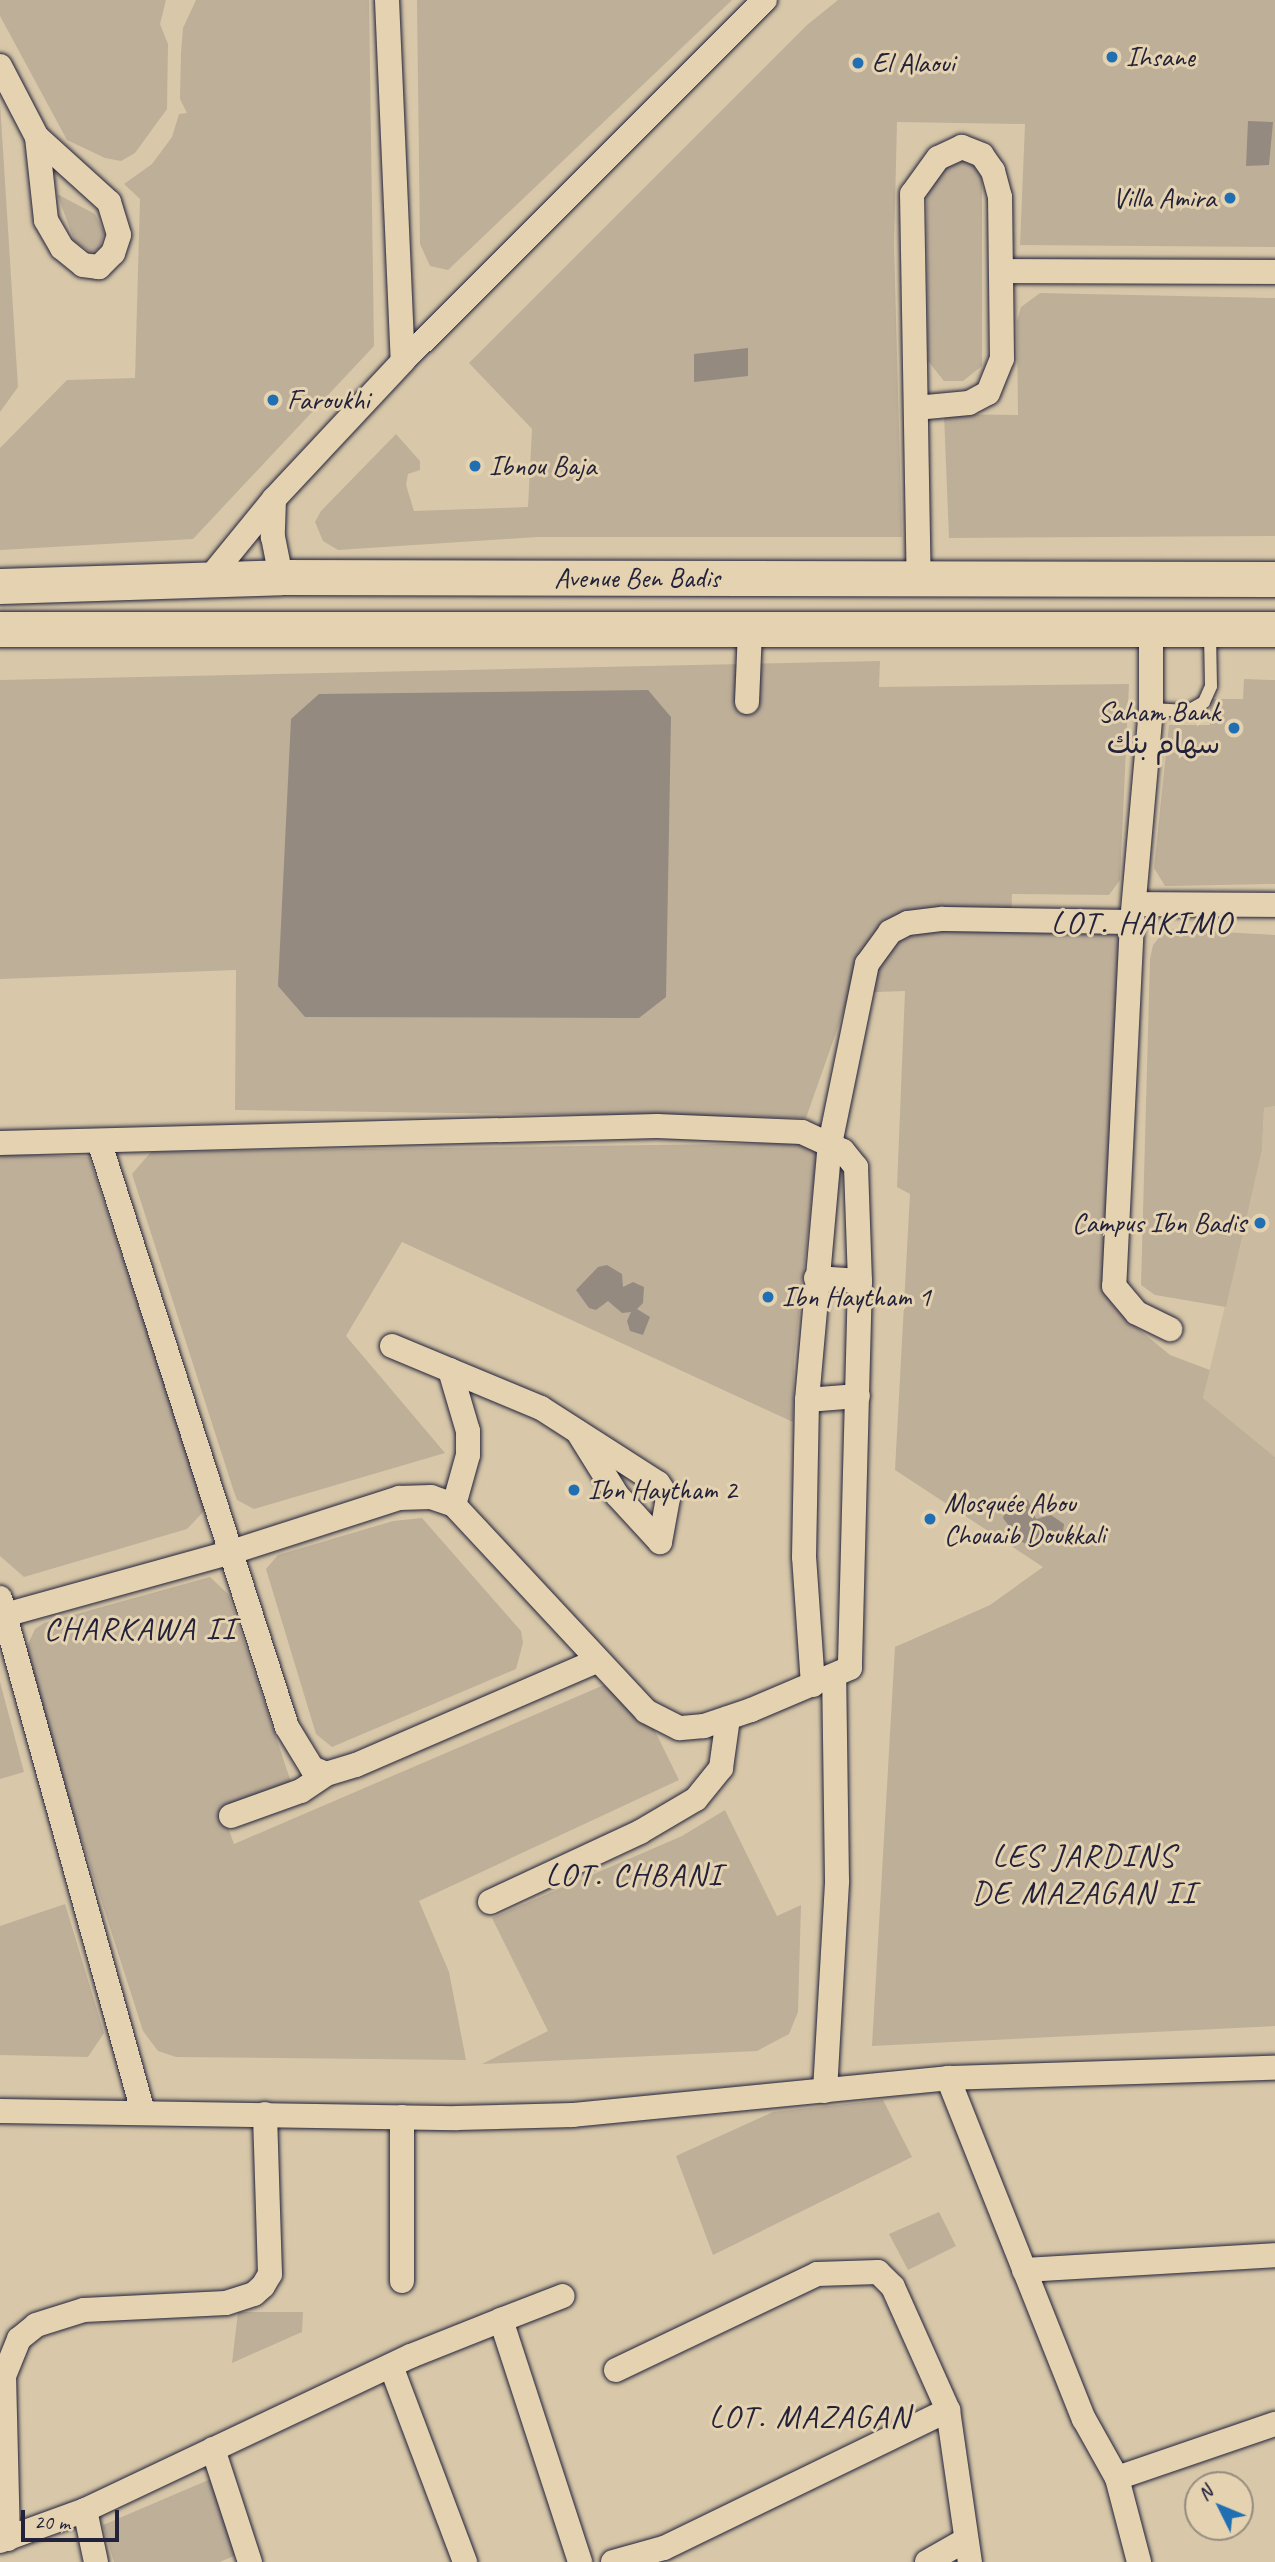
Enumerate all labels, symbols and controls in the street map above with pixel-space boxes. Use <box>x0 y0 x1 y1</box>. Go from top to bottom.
place label: Ihsane <box>1126 40 1195 74</box>
place label: El Alaoui <box>872 46 955 80</box>
marker: Ihsane <box>1104 49 1120 65</box>
marker: El Alaoui <box>850 55 866 71</box>
place label: Villa Amira <box>1113 181 1216 215</box>
marker: Villa Amira <box>1222 190 1238 206</box>
place label: Faroukhi <box>287 383 370 417</box>
marker: Faroukhi <box>265 392 281 408</box>
place label: Ibnou Baja <box>489 449 596 483</box>
marker: Ibnou Baja <box>467 458 483 474</box>
street label: Avenue Ben Badis <box>554 561 720 595</box>
place label: Saham Bank سهام بنك <box>1097 695 1220 761</box>
marker: Saham Bank سهام بنك <box>1226 720 1242 736</box>
district label: LOT. HAKIMO <box>1053 904 1231 942</box>
place label: Campus Ibn Badis <box>1072 1206 1246 1240</box>
marker: Campus Ibn Badis <box>1252 1215 1268 1231</box>
place label: Ibn Haytham 1 <box>782 1280 930 1314</box>
marker: Ibn Haytham 1 <box>760 1289 776 1305</box>
place label: Ibn Haytham 2 <box>588 1473 736 1507</box>
marker: Ibn Haytham 2 <box>566 1482 582 1498</box>
place label: Mosquée Abou Chouaib Doukkali <box>944 1486 1105 1552</box>
marker: Mosquée Abou Chouaib Doukkali <box>922 1511 938 1527</box>
district label: CHARKAWA II <box>46 1610 234 1648</box>
district label: LES JARDINS DE MAZAGAN II <box>974 1838 1194 1913</box>
district label: LOT. CHBANI <box>547 1856 721 1894</box>
district label: LOT. MAZAGAN <box>711 2398 909 2436</box>
north arrow <box>1184 2471 1254 2541</box>
text: N <box>1192 2481 1218 2506</box>
scale bar <box>24 2496 122 2540</box>
text: 20 m <box>34 2509 70 2535</box>

